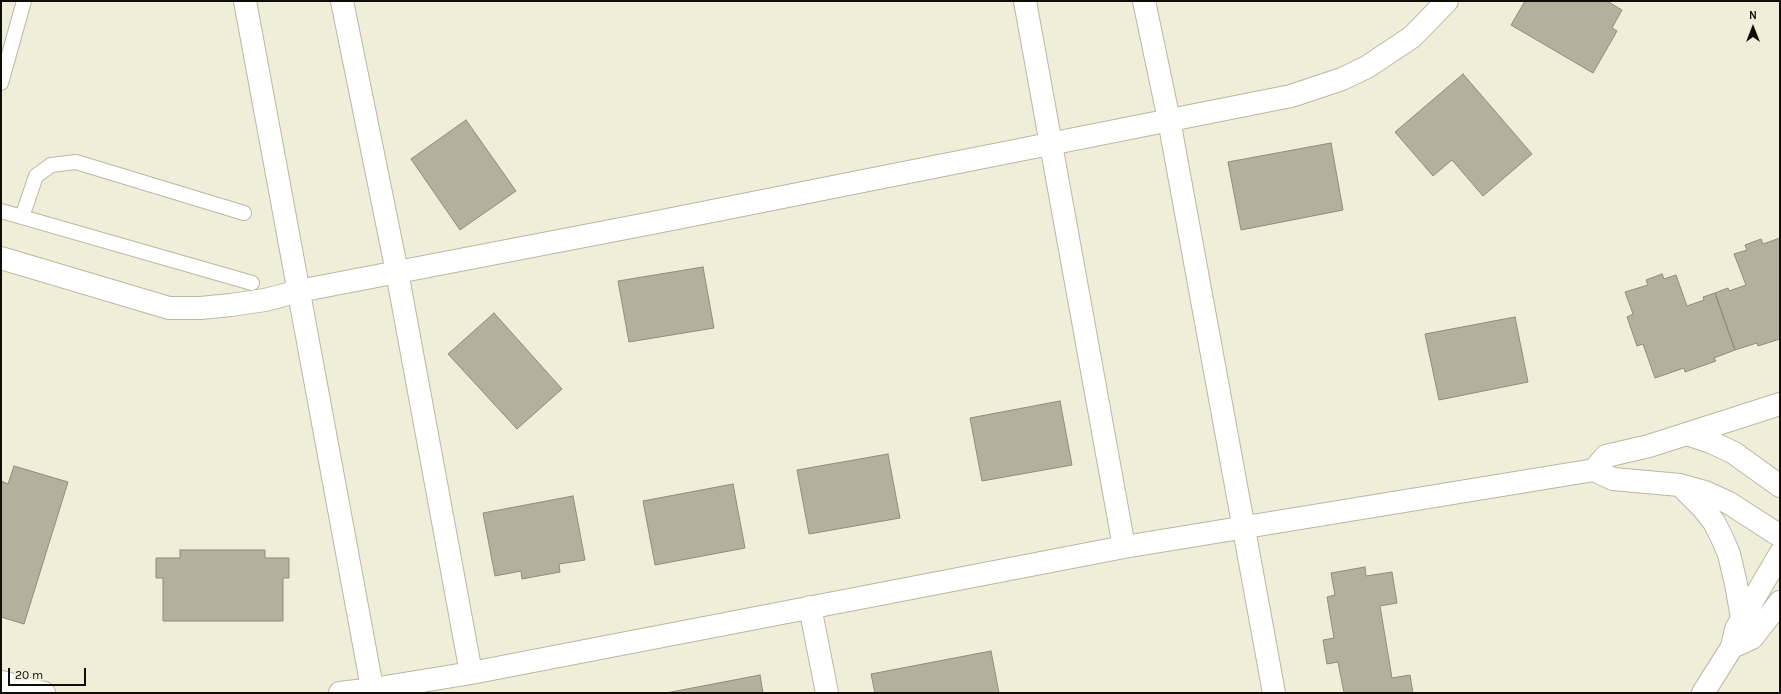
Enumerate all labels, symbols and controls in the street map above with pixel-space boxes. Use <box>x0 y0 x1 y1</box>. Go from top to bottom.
north arrow <box>1733 8 1773 48</box>
text: N <box>1749 9 1757 22</box>
scale bar <box>10 660 88 686</box>
text: 20 m <box>15 668 43 682</box>

